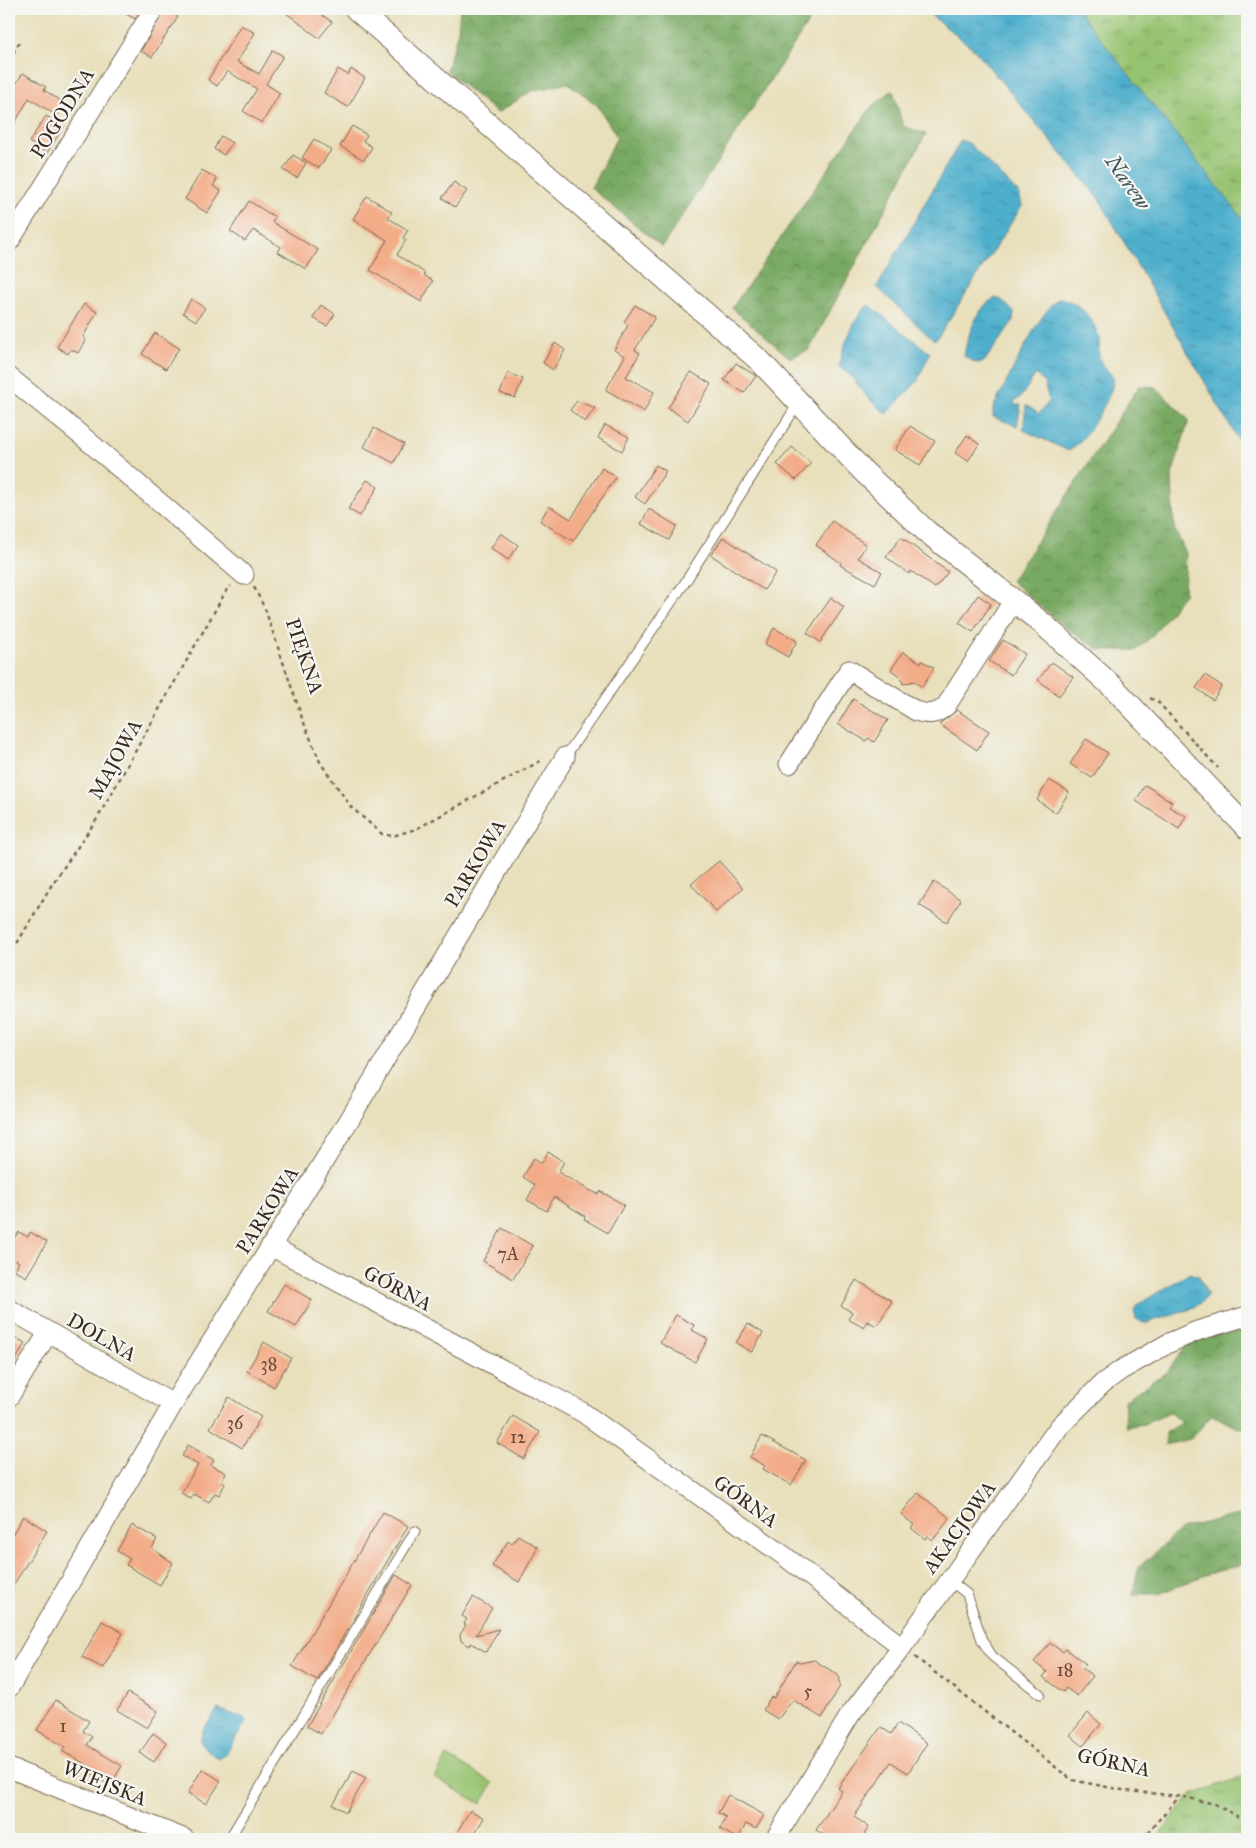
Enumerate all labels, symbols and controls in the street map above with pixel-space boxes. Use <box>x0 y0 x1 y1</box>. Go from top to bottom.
street label: POGODNA <box>25 63 100 163</box>
water label: Narew <box>1099 149 1157 216</box>
street label: PIĘKNA <box>281 615 329 698</box>
street label: MAJOWA <box>83 714 148 804</box>
street label: PARKOWA <box>439 814 511 911</box>
street label: PARKOWA <box>231 1161 304 1258</box>
house number: 7A <box>497 1243 519 1265</box>
street label: GÓRNA <box>360 1258 438 1316</box>
street label: DOLNA <box>63 1308 141 1367</box>
house number: 38 <box>261 1353 277 1375</box>
house number: 36 <box>227 1412 244 1434</box>
house number: 12 <box>510 1426 526 1448</box>
street label: GÓRNA <box>709 1468 785 1533</box>
street label: AKACJOWA <box>917 1476 1002 1579</box>
house number: 18 <box>1057 1659 1073 1681</box>
house number: 5 <box>804 1680 813 1702</box>
house number: 1 <box>59 1715 67 1737</box>
street label: GÓRNA <box>1075 1741 1154 1782</box>
street label: WIEJSKA <box>59 1755 151 1812</box>

